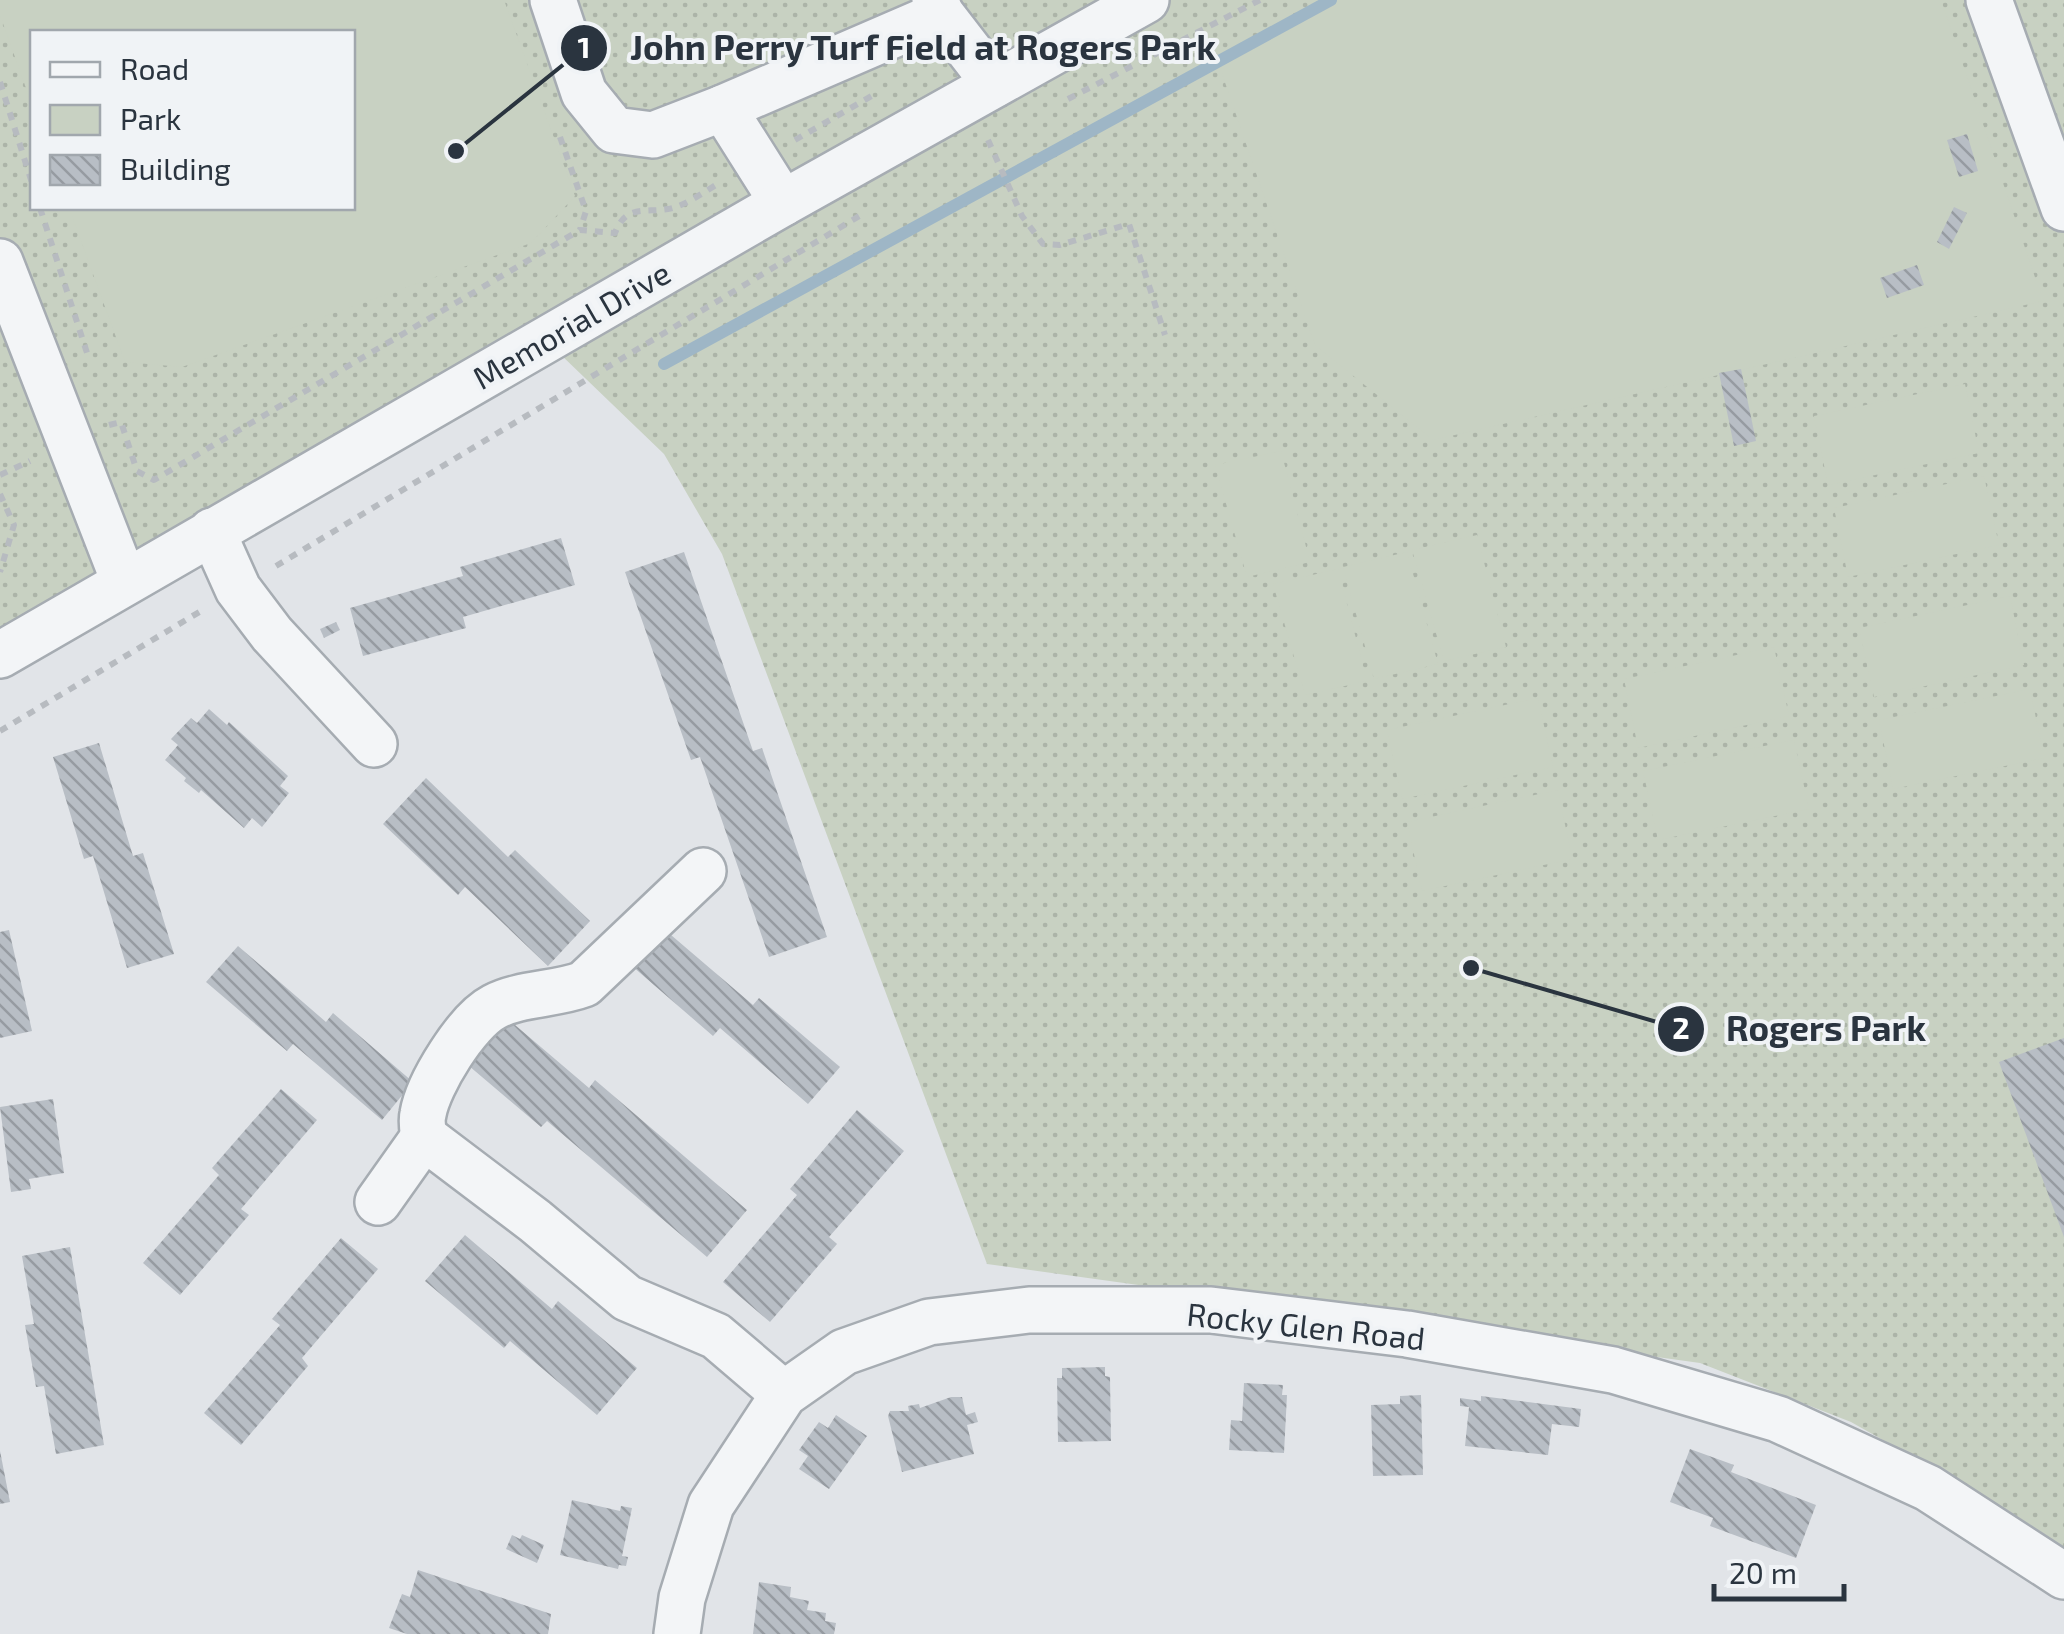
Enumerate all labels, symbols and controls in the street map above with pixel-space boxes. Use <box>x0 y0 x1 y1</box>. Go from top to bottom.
callout: John Perry Turf Field at Rogers Park <box>559 15 1237 80</box>
text: John Perry Turf Field at Rogers Park <box>630 25 1216 68</box>
text: 1 <box>578 28 590 64</box>
legend <box>30 30 355 210</box>
text: Road <box>120 50 189 86</box>
text: Park <box>120 100 181 136</box>
text: Building <box>120 150 231 186</box>
street label: Memorial Drive <box>466 252 676 396</box>
callout: Rogers Park <box>1656 996 1946 1061</box>
text: Rogers Park <box>1726 1006 1926 1048</box>
text: 2 <box>1672 1009 1690 1045</box>
street label: Rocky Glen Road <box>1185 1294 1427 1356</box>
scale bar <box>1714 1539 1844 1601</box>
text: 20 m <box>1729 1554 1797 1590</box>

